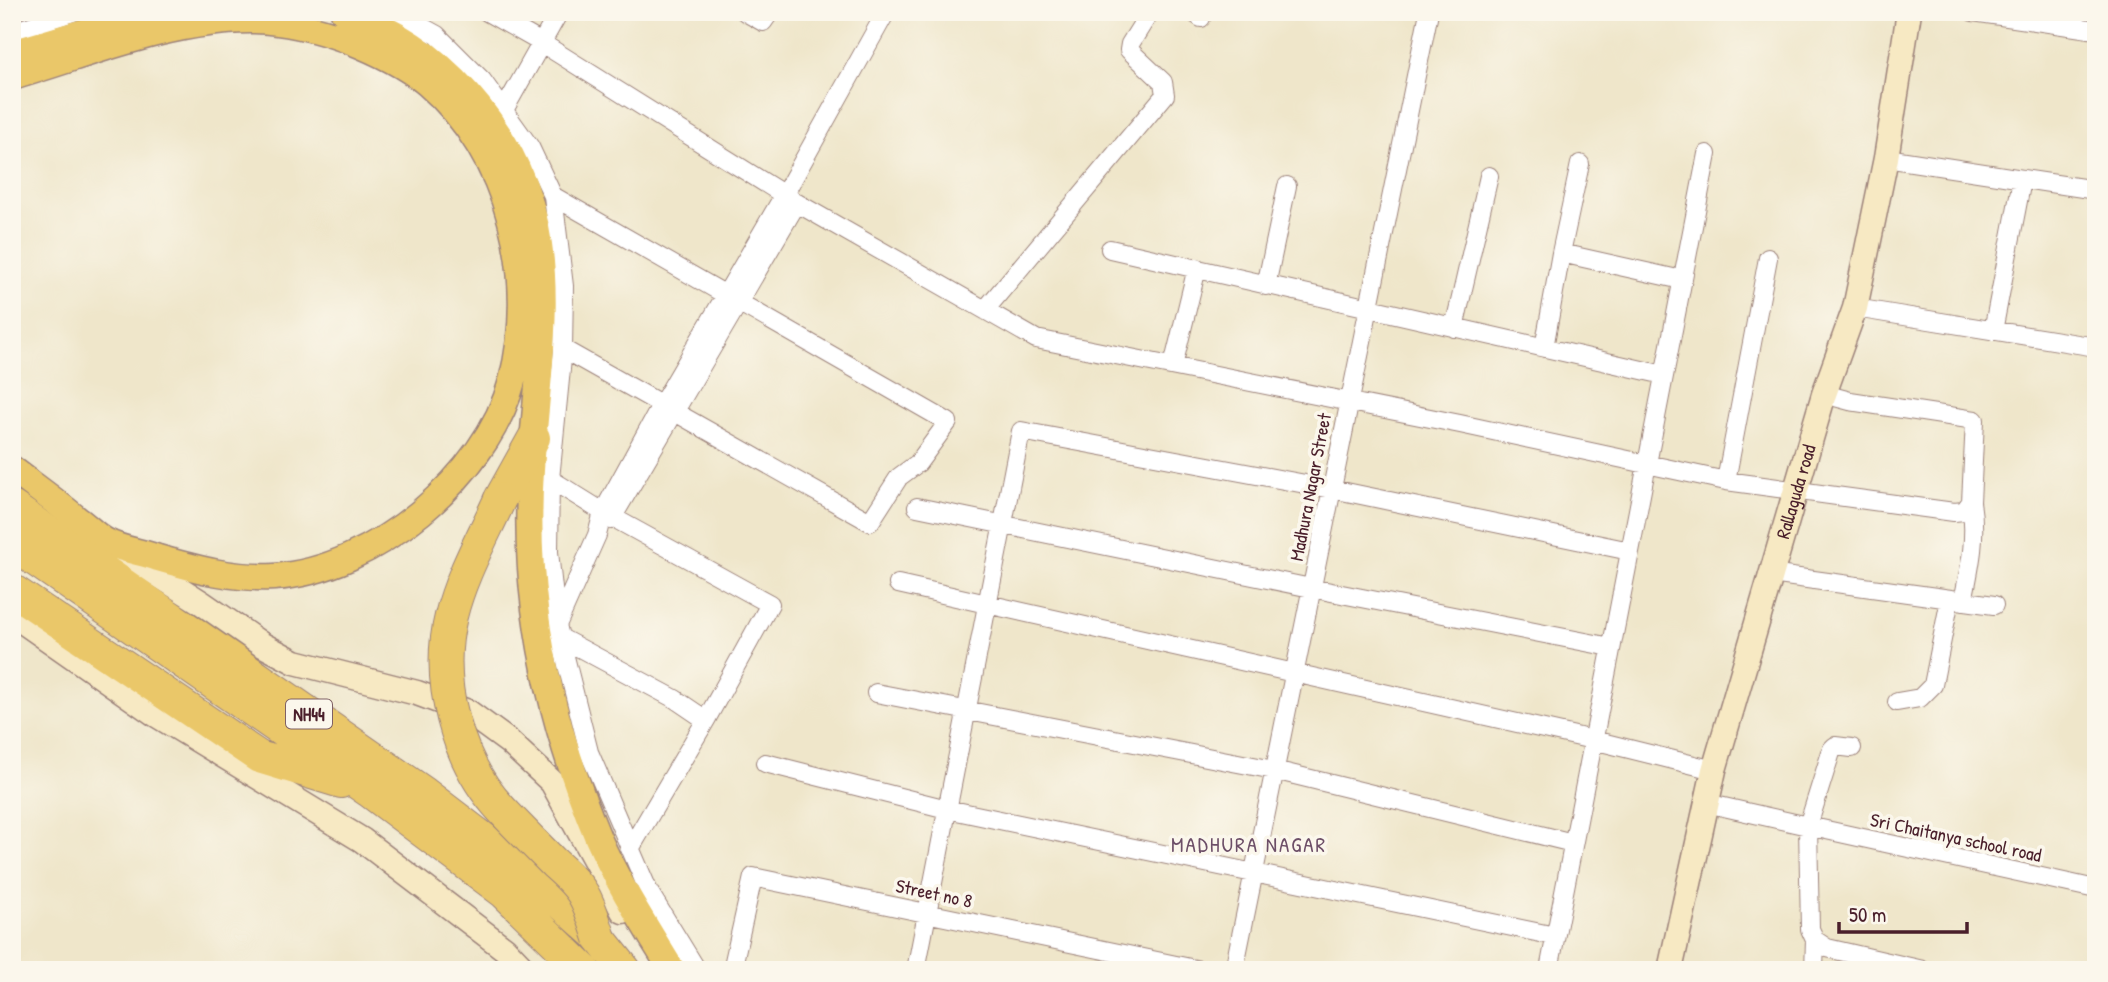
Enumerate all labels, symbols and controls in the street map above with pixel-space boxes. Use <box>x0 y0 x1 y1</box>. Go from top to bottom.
street label: Madhura Nagar Street <box>1283 410 1337 563</box>
street label: Rallaguda road <box>1769 441 1822 542</box>
road number: NH44 <box>286 700 332 728</box>
street label: Sri Chaitanya school road <box>1868 806 2045 868</box>
district label: MADHURA NAGAR <box>1171 830 1327 859</box>
street label: Street no 8 <box>893 872 975 914</box>
scale bar <box>1839 891 1966 935</box>
text: 50 m <box>1849 900 1886 929</box>

